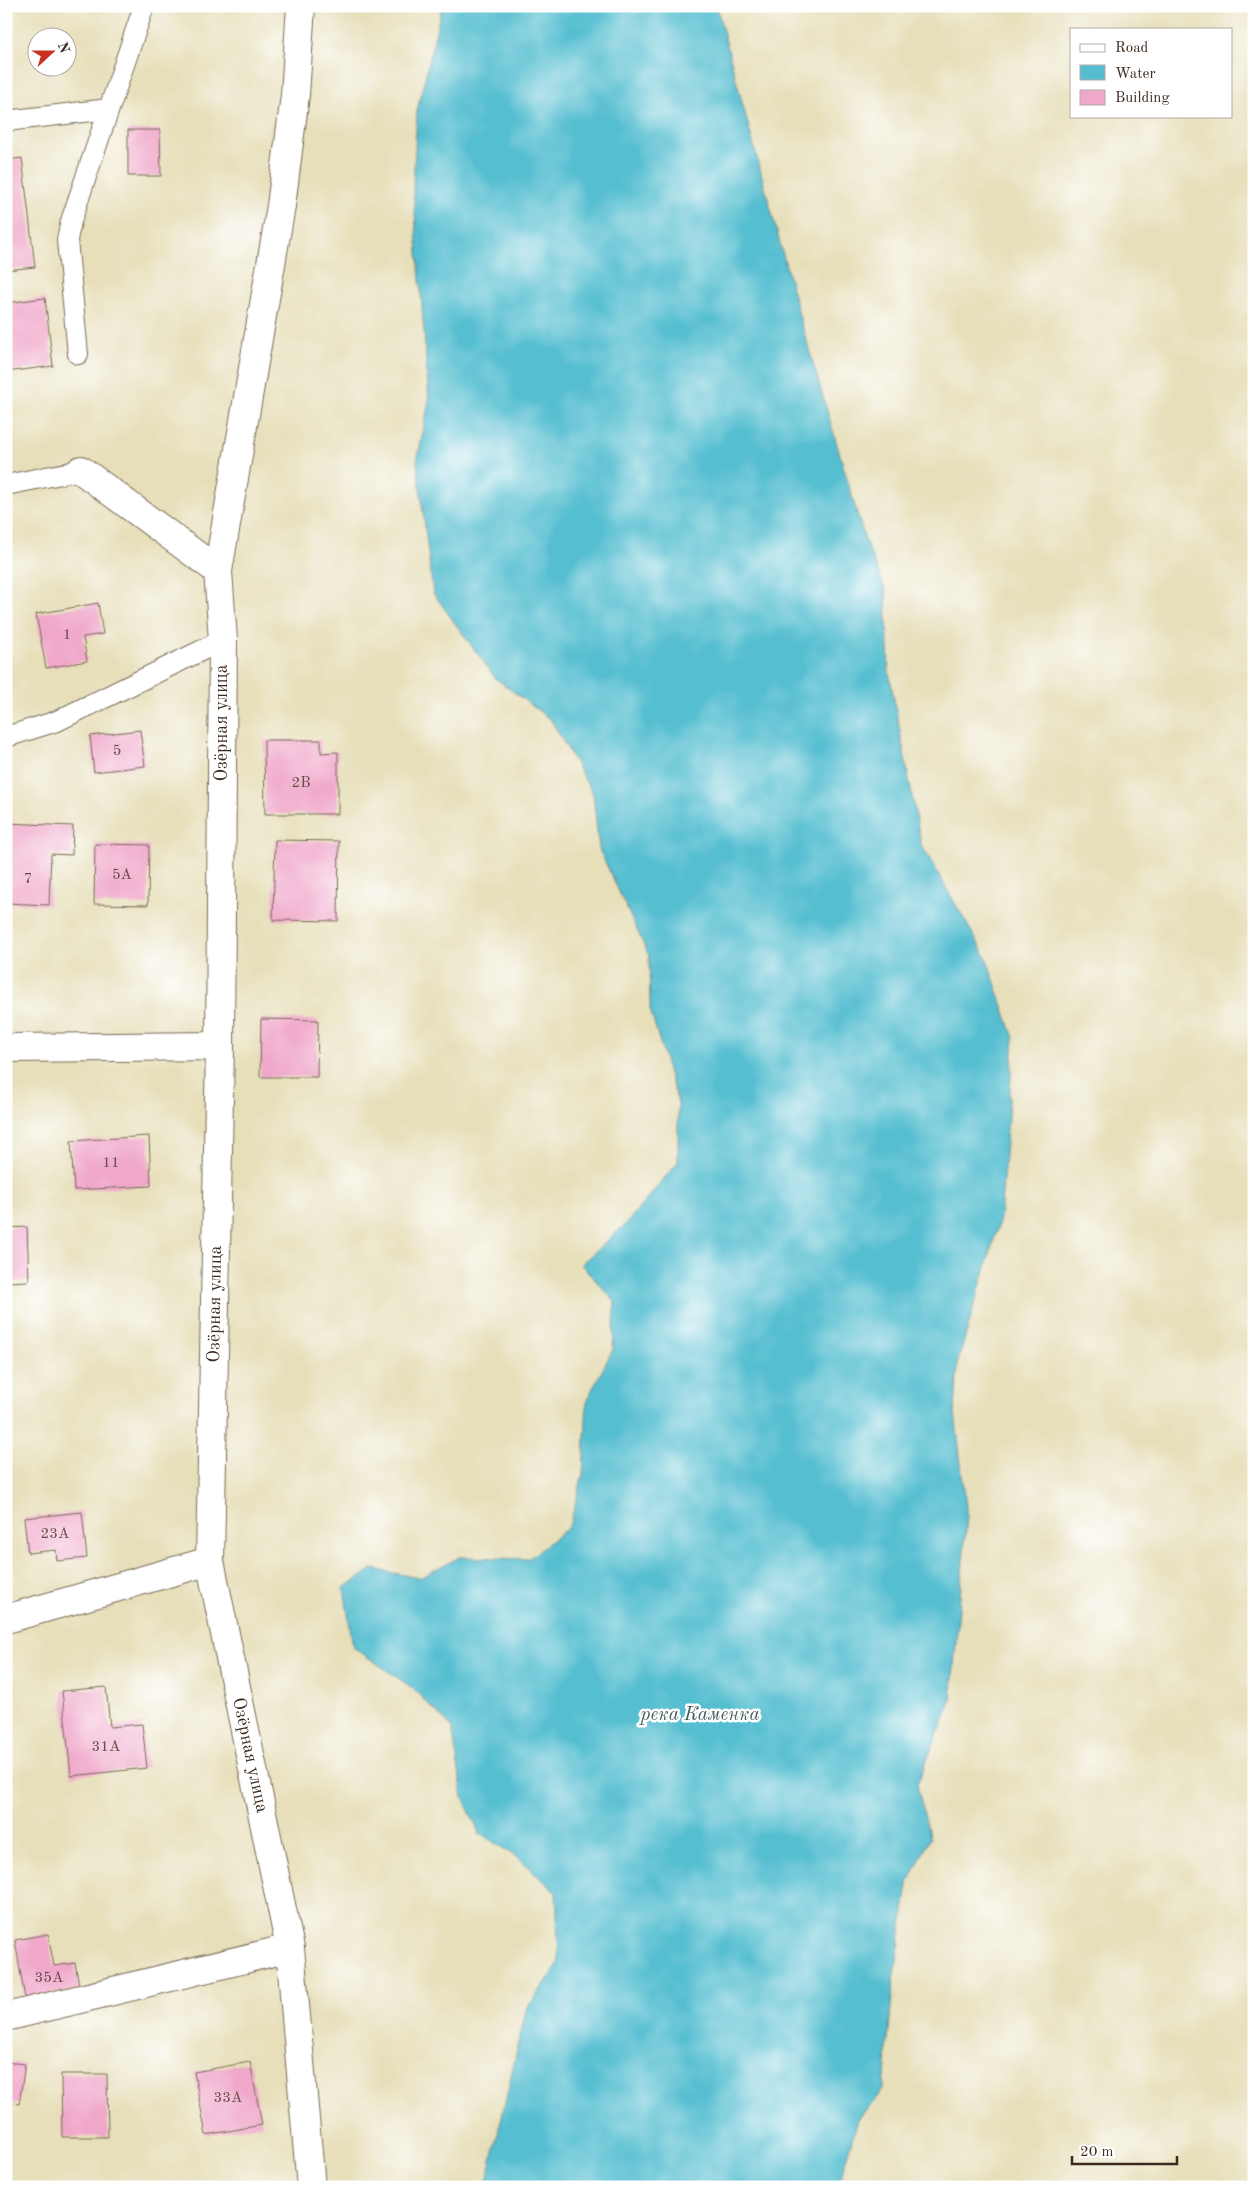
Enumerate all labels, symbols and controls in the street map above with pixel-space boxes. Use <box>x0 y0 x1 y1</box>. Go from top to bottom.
north arrow <box>28 28 78 78</box>
legend <box>1070 28 1232 118</box>
text: N <box>55 40 72 55</box>
text: Road <box>1115 41 1149 56</box>
text: Water <box>1115 67 1156 82</box>
text: Building <box>1115 91 1170 106</box>
house number: 1 <box>63 628 71 643</box>
street label: Озёрная улица <box>213 664 231 782</box>
house number: 5 <box>113 744 121 759</box>
house number: 2В <box>291 776 311 791</box>
house number: 5А <box>112 868 133 883</box>
house number: 7 <box>24 872 32 887</box>
house number: 11 <box>102 1156 120 1171</box>
street label: Озёрная улица <box>205 1245 225 1363</box>
house number: 23А <box>41 1527 70 1542</box>
street label: Озёрная улица <box>229 1696 271 1814</box>
water label: река Каменка <box>638 1706 760 1725</box>
house number: 31А <box>92 1740 121 1755</box>
house number: 35А <box>35 1971 64 1986</box>
house number: 33А <box>214 2091 243 2106</box>
scale bar <box>1072 2133 1178 2165</box>
text: 20 m <box>1080 2145 1114 2160</box>

